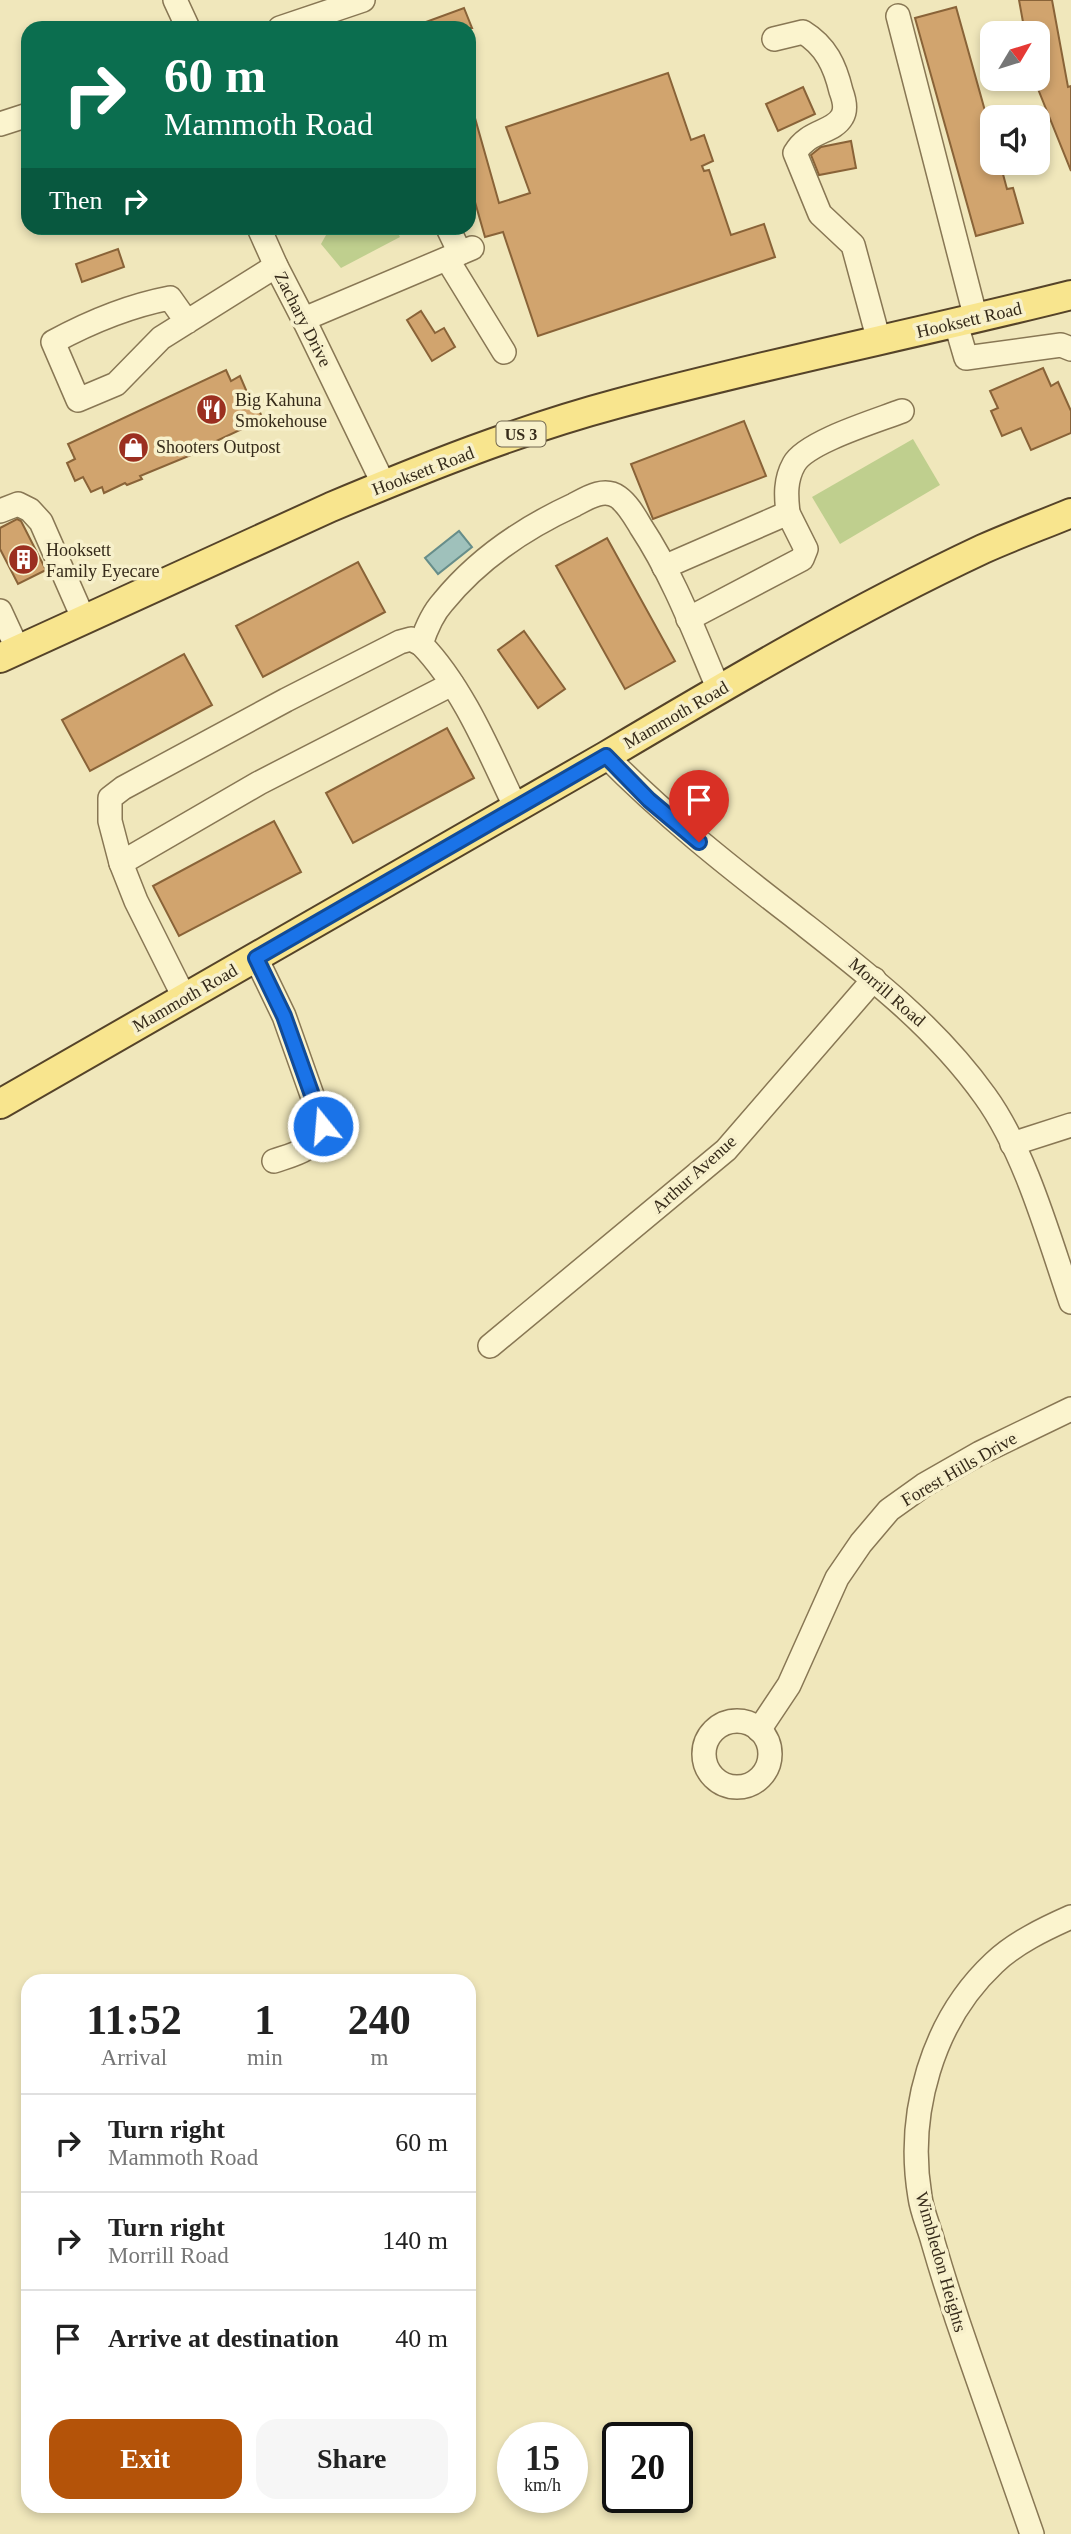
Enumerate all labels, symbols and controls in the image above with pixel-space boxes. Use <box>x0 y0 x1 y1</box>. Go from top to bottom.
north arrow <box>980 21 1050 91</box>
map controls <box>980 21 1050 175</box>
text: 60 m <box>164 48 266 103</box>
icon: right <box>49 49 140 140</box>
button: sound <box>980 105 1050 175</box>
text: Mammoth Road <box>164 106 373 142</box>
icon: right <box>116 182 154 220</box>
text: Then <box>49 186 102 215</box>
street label: Zachary Drive <box>270 268 336 370</box>
street label: Hooksett Road <box>914 298 1024 342</box>
place label: Big Kahuna Smokehouse <box>235 390 327 431</box>
restaurant icon: Big Kahuna Smokehouse <box>195 393 229 427</box>
road number: US 3 <box>496 422 546 446</box>
shop icon: Shooters Outpost <box>116 430 150 464</box>
place label: Shooters Outpost <box>156 437 281 457</box>
street label: Hooksett Road <box>369 442 477 500</box>
place label: Hooksett Family Eyecare <box>46 540 159 581</box>
building icon: Hooksett Family Eyecare <box>6 543 40 577</box>
street label: Mammoth Road <box>620 677 732 753</box>
pin <box>669 770 729 842</box>
icon: arrive <box>680 781 718 819</box>
street label: Morrill Road <box>845 953 929 1031</box>
street label: Mammoth Road <box>129 960 241 1036</box>
position arrow <box>286 1089 360 1163</box>
street label: Arthur Avenue <box>648 1131 740 1217</box>
street label: Forest Hills Drive <box>898 1428 1020 1510</box>
text: 11:52 <box>86 1997 182 2043</box>
text: 1 <box>254 1997 275 2043</box>
text: 240 <box>348 1997 411 2043</box>
text: Arrival <box>101 2045 167 2070</box>
text: min <box>247 2045 283 2070</box>
text: m <box>370 2045 388 2070</box>
text: Turn right <box>108 2115 225 2144</box>
icon: right <box>49 2124 87 2162</box>
text: 60 m <box>395 2128 448 2157</box>
text: Mammoth Road <box>108 2145 258 2170</box>
street label: Wimbledon Heights <box>911 2190 971 2334</box>
text: Turn right <box>108 2213 225 2242</box>
icon: right <box>49 2222 87 2260</box>
text: 140 m <box>382 2226 448 2255</box>
text: Morrill Road <box>108 2243 229 2268</box>
icon: arrive <box>49 2320 87 2358</box>
text: Arrive at destination <box>108 2324 339 2353</box>
text: 40 m <box>395 2324 448 2353</box>
button: Exit <box>49 2419 242 2499</box>
button: Share <box>256 2419 448 2499</box>
speed limit sign: 20 <box>602 2422 693 2513</box>
text: 15 <box>525 2439 560 2478</box>
text: km/h <box>524 2475 561 2495</box>

